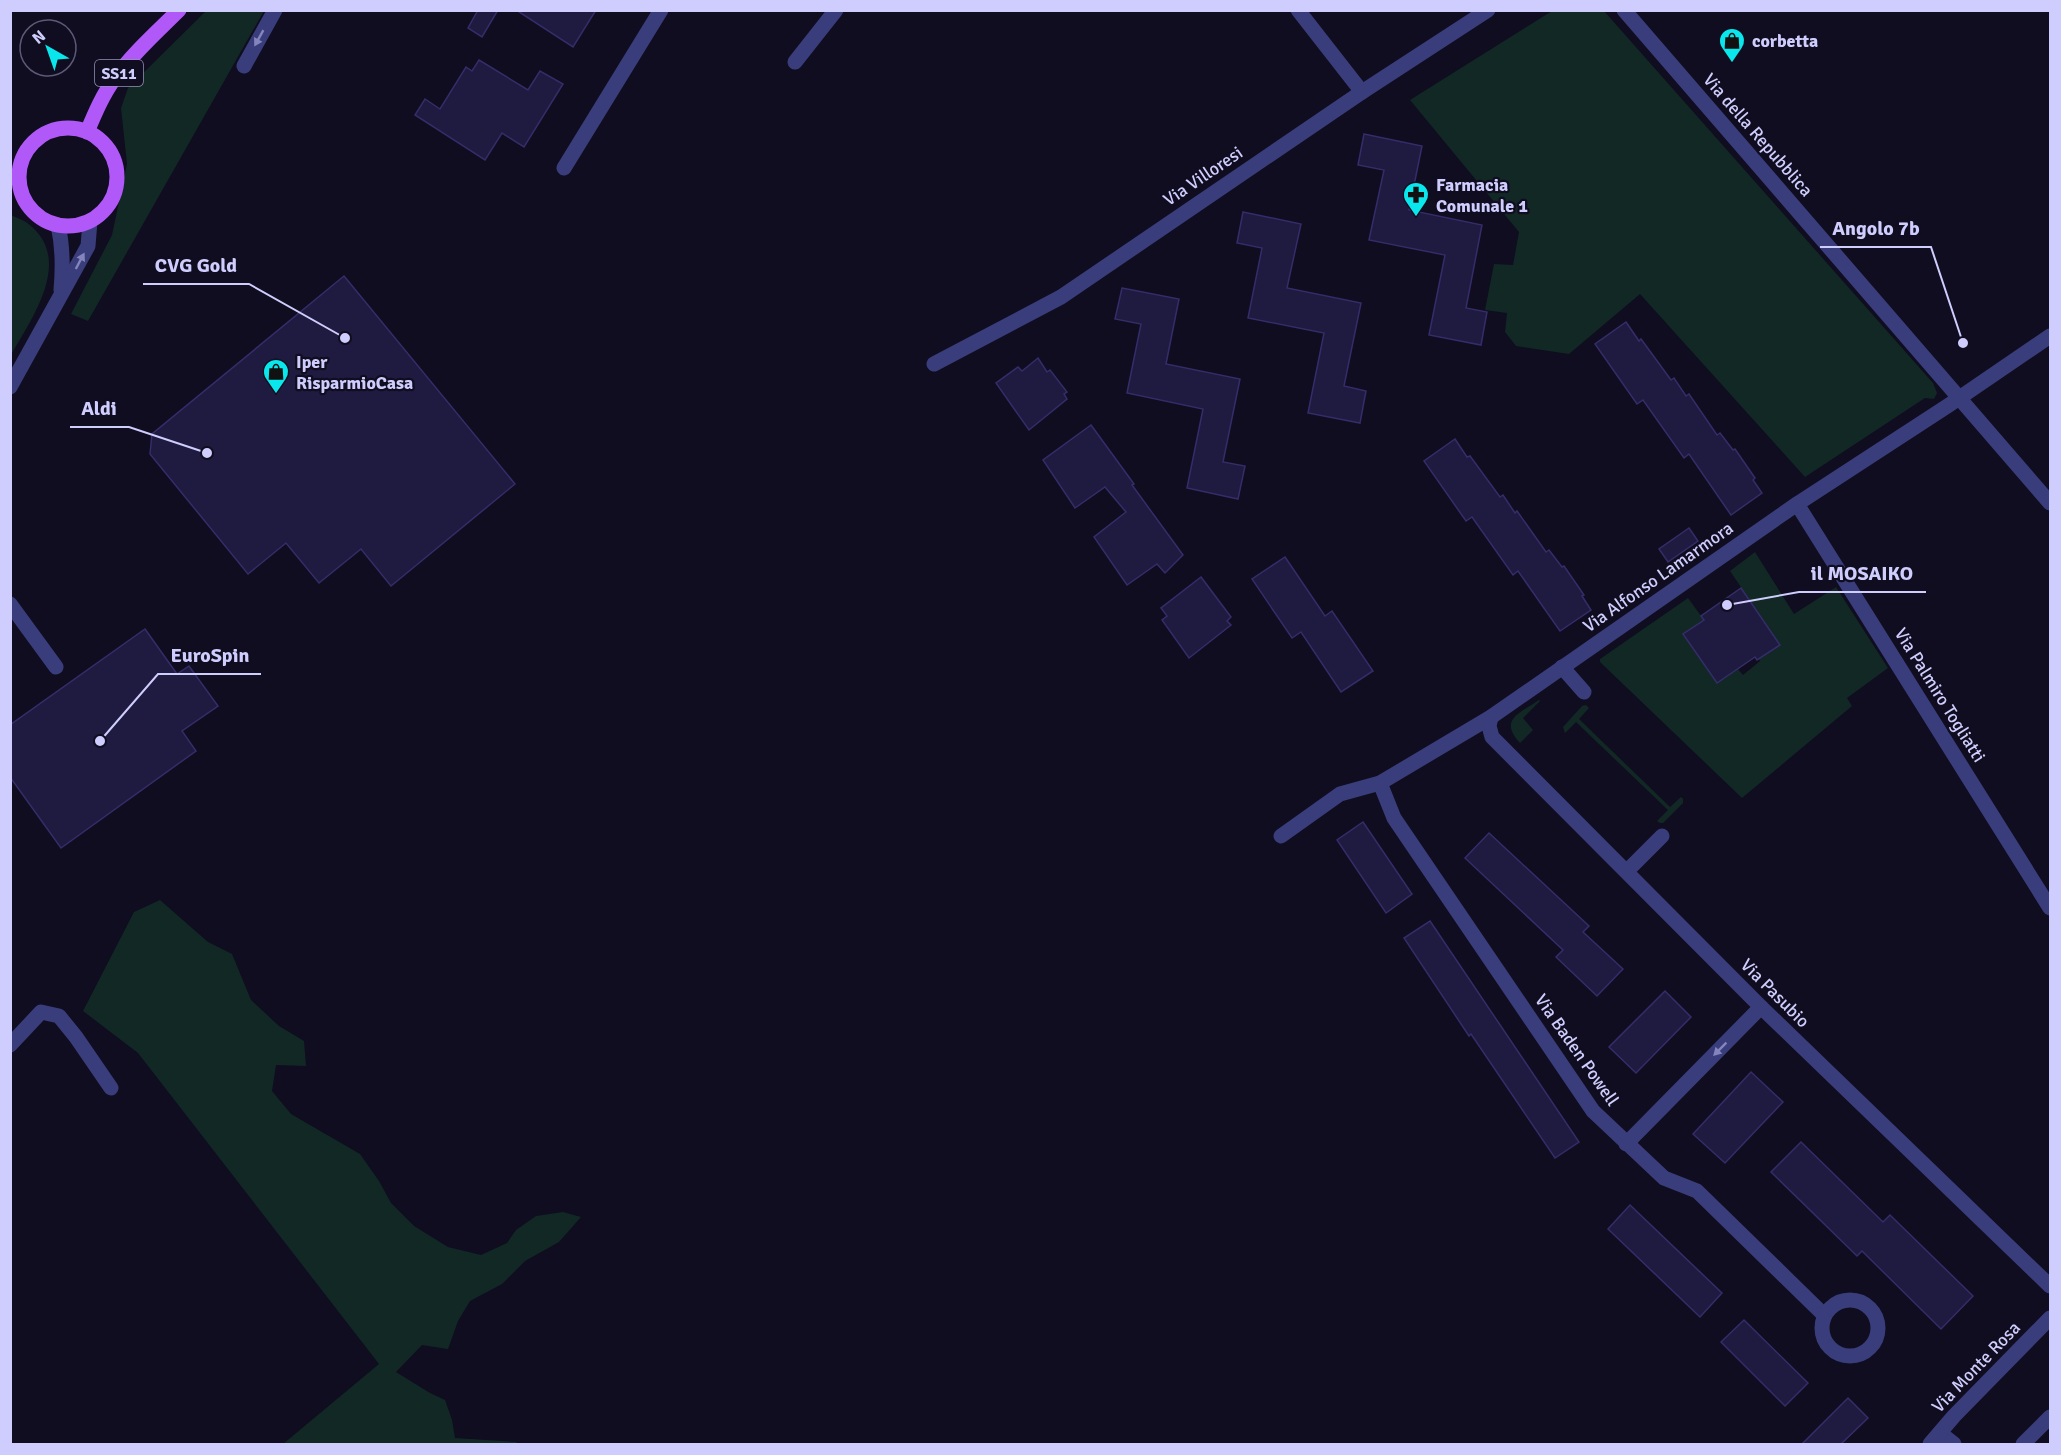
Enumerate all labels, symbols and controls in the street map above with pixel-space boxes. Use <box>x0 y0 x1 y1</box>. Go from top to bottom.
north arrow <box>18 18 78 78</box>
text: N <box>28 26 50 49</box>
shop icon: corbetta <box>1717 26 1747 64</box>
one-way arrow <box>255 30 265 47</box>
place label: corbetta <box>1752 30 1818 52</box>
road number: SS11 <box>95 60 143 86</box>
street label: Via della Repubblica <box>1699 69 1817 201</box>
street label: Via Villoresi <box>1159 141 1247 211</box>
place label: Farmacia Comunale 1 <box>1436 174 1528 217</box>
pharmacy icon: Farmacia Comunale 1 <box>1401 180 1431 218</box>
callout: Angolo 7b <box>1820 209 1931 247</box>
text: Angolo 7b <box>1832 216 1920 241</box>
callout: CVG Gold <box>143 246 249 284</box>
one-way arrow <box>75 253 85 270</box>
text: CVG Gold <box>155 253 237 278</box>
place label: Iper RisparmioCasa <box>296 351 413 394</box>
shop icon: Iper RisparmioCasa <box>261 357 291 395</box>
callout: Aldi <box>70 389 129 427</box>
text: Aldi <box>81 396 117 421</box>
street label: Via Alfonso Lamarmora <box>1579 517 1737 637</box>
callout: il MOSAIKO <box>1799 554 1926 592</box>
text: il MOSAIKO <box>1811 561 1913 586</box>
street label: Via Palmiro Togliatti <box>1890 624 1990 766</box>
callout: EuroSpin <box>158 636 261 674</box>
text: EuroSpin <box>170 643 250 668</box>
street label: Via Pasubio <box>1736 954 1814 1032</box>
street label: Via Baden Powell <box>1530 990 1624 1110</box>
one-way arrow <box>1713 1041 1727 1055</box>
street label: Via Monte Rosa <box>1927 1317 2025 1417</box>

